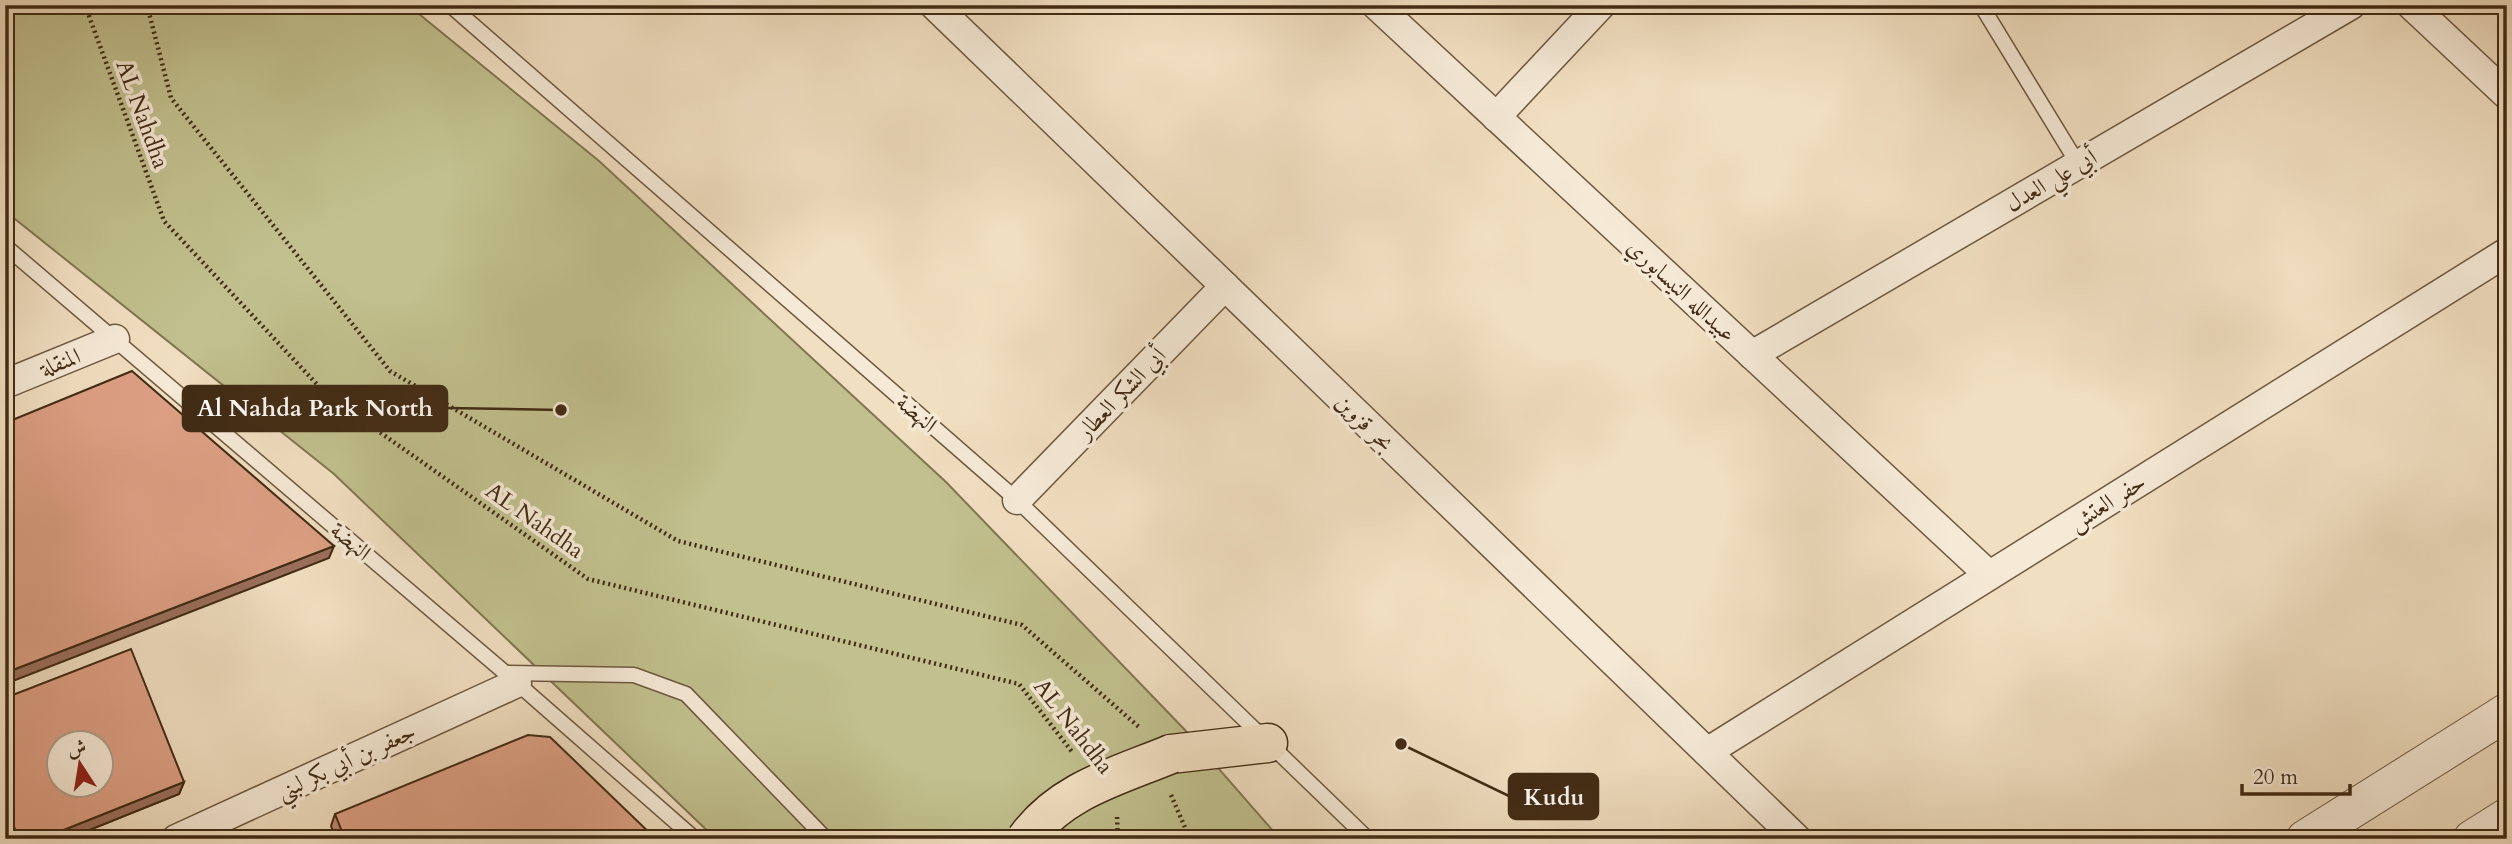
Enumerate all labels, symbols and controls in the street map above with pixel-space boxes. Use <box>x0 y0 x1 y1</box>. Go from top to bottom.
street label: AL Nahdha <box>109 56 177 173</box>
street label: أبي علي العدل <box>1999 141 2107 225</box>
street label: عبيدالله النيسابوري <box>1618 232 1743 351</box>
street label: المنقلة <box>34 340 85 385</box>
street label: أبي الشكر العطار <box>1068 340 1176 450</box>
callout: Al Nahda Park North <box>183 386 447 431</box>
street label: النهضة <box>890 387 944 440</box>
street label: بحر قزوين <box>1328 387 1401 458</box>
text: Al Nahda Park North <box>197 392 433 425</box>
street label: حفر العتش <box>2063 467 2152 538</box>
street label: AL Nahdha <box>479 475 590 566</box>
street label: النهضة <box>324 515 378 568</box>
street label: AL Nahdha <box>1026 672 1121 781</box>
street label: جعفر بن أبي بكر لبني <box>271 715 423 812</box>
north arrow <box>46 728 116 798</box>
text: ش <box>65 734 89 763</box>
scale bar <box>2242 753 2351 797</box>
text: 20 m <box>2253 763 2298 792</box>
callout: Kudu <box>1509 774 1598 819</box>
text: Kudu <box>1523 781 1585 814</box>

